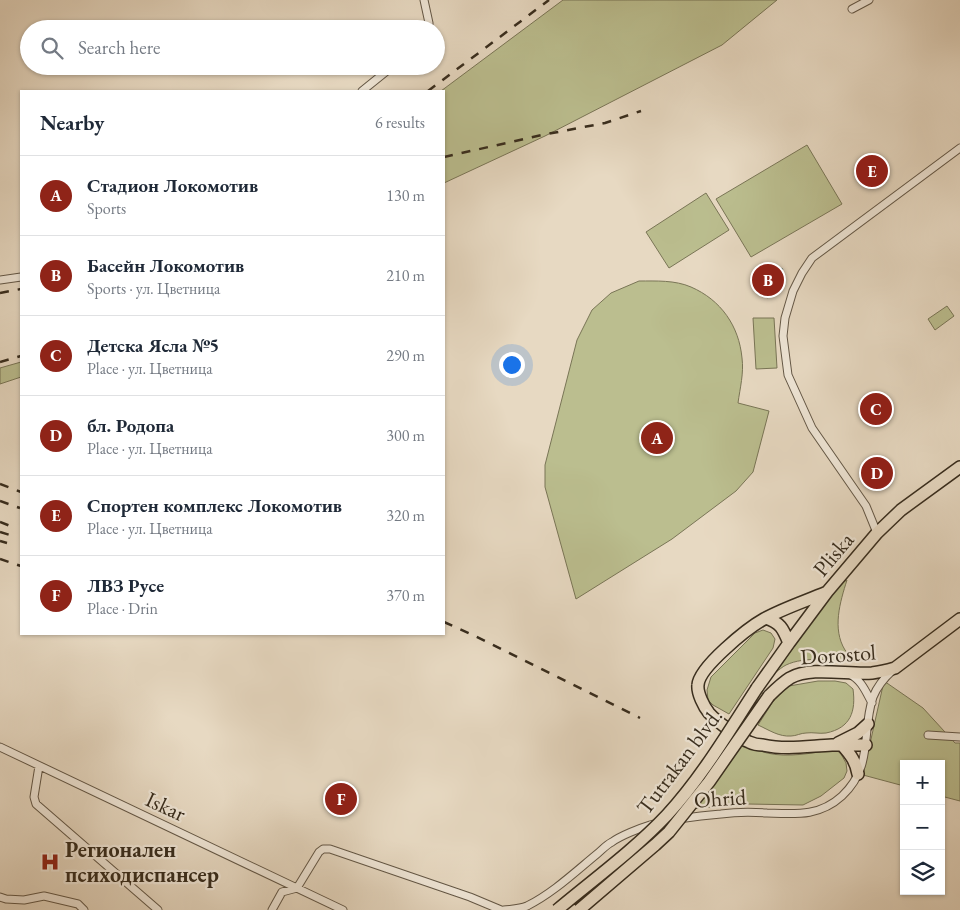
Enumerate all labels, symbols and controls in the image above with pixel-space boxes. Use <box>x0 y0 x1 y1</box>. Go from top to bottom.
search box <box>20 20 445 75</box>
icon: search <box>38 34 66 62</box>
text: Search here <box>78 35 160 60</box>
text: Nearby <box>40 109 104 136</box>
text: 6 results <box>375 112 425 133</box>
pin: E <box>856 152 888 190</box>
text: Стадион Локомотив <box>87 173 258 198</box>
text: A <box>50 185 62 206</box>
text: 130 m <box>386 185 425 206</box>
text: Sports <box>87 198 126 219</box>
text: Басейн Локомотив <box>87 253 244 278</box>
pin: B <box>752 261 784 299</box>
text: B <box>51 265 61 286</box>
text: 210 m <box>386 265 425 286</box>
text: Sports · ул. Цветница <box>87 278 220 299</box>
text: Детска Ясла №5 <box>87 333 219 358</box>
text: C <box>50 345 62 366</box>
text: 290 m <box>386 345 425 366</box>
your location <box>499 352 525 378</box>
text: Place · ул. Цветница <box>87 358 213 379</box>
pin: C <box>860 390 892 428</box>
text: бл. Родопа <box>87 413 174 438</box>
pin: A <box>641 419 673 457</box>
text: D <box>50 425 62 446</box>
text: 300 m <box>386 425 425 446</box>
text: Place · ул. Цветница <box>87 438 213 459</box>
pin: D <box>861 454 893 492</box>
text: Спортен комплекс Локомотив <box>87 493 342 518</box>
text: E <box>51 505 61 526</box>
text: 320 m <box>386 505 425 526</box>
text: Place · ул. Цветница <box>87 518 213 539</box>
street label: Pliska <box>807 526 860 582</box>
text: ЛВЗ Русе <box>87 573 164 598</box>
text: F <box>52 585 60 606</box>
text: 370 m <box>386 585 425 606</box>
text: Place · Drin <box>87 598 158 619</box>
street label: Dorostol <box>799 637 877 672</box>
street label: Tutrakan blvd. <box>630 702 729 820</box>
map controls <box>900 760 945 895</box>
button: + <box>900 760 945 805</box>
pin: F <box>325 780 357 818</box>
street label: Ohrid <box>693 782 748 815</box>
street label: Iskar <box>141 785 191 829</box>
button: − <box>900 805 945 850</box>
place label: Регионален психодиспансер <box>65 835 219 889</box>
button: layers <box>900 850 945 895</box>
hospital icon: Регионален психодиспансер <box>39 851 61 873</box>

